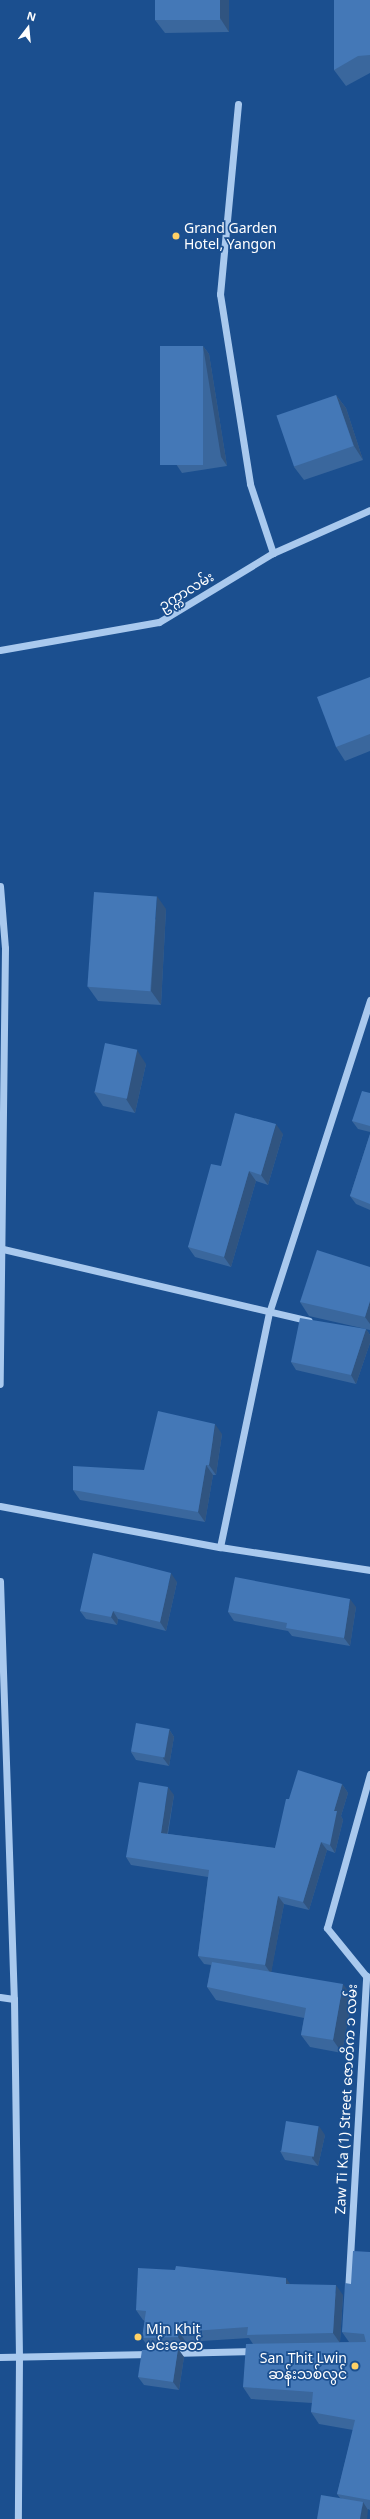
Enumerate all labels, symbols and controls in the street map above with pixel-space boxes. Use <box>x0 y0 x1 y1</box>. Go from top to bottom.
north arrow <box>8 8 48 48</box>
text: N <box>25 8 38 24</box>
place label: Grand Garden Hotel, Yangon <box>184 220 277 252</box>
marker: Grand Garden Hotel, Yangon <box>171 231 181 241</box>
street label: ဥက္ကာလမ်း <box>155 568 217 614</box>
street label: Zaw Ti Ka (1) Street ဇောတိက ၁ လမ်း <box>332 1983 360 2215</box>
place label: Min Khit မင်းခေတ် <box>146 2321 203 2354</box>
marker: Min Khit မင်းခေတ် <box>133 2332 143 2342</box>
place label: San Thit Lwin ဆန်းသစ်လွင် <box>260 2350 347 2382</box>
marker: San Thit Lwin ဆန်းသစ်လွင် <box>350 2361 360 2371</box>

